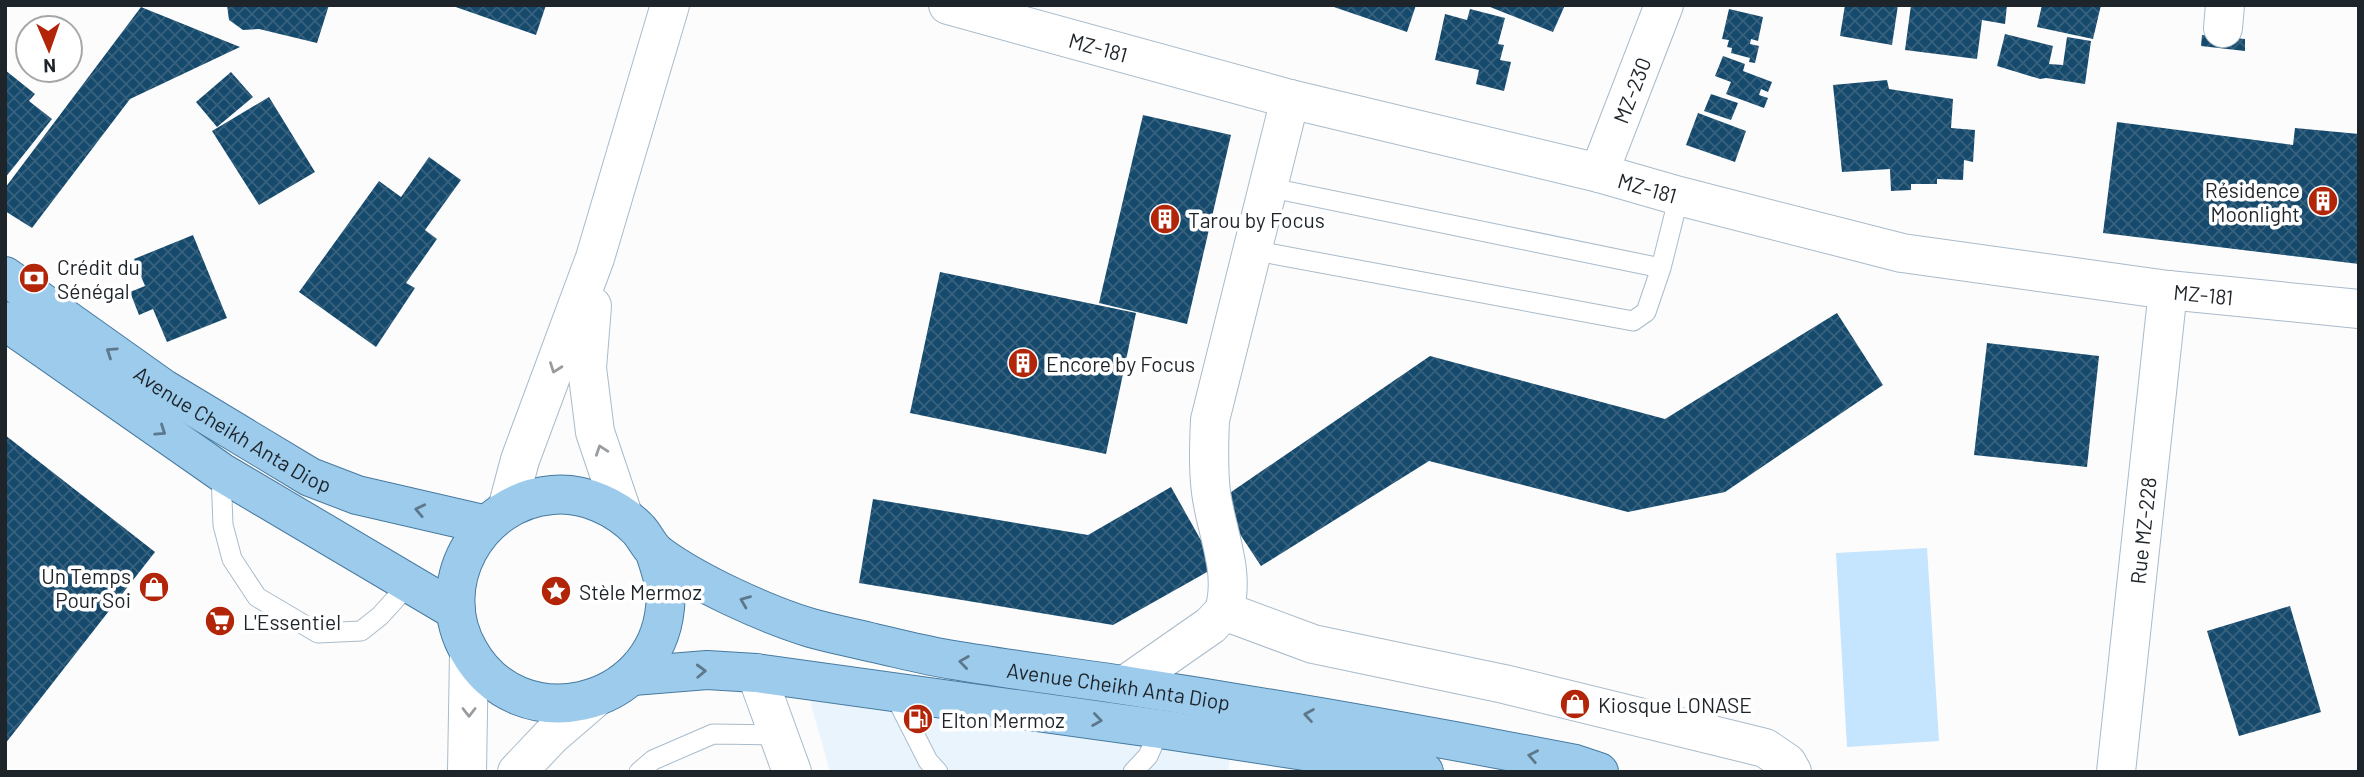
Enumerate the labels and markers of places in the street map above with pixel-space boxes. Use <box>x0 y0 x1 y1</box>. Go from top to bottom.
place label: Résidence Moonlight <box>2205 177 2300 226</box>
building icon: Résidence Moonlight <box>2306 184 2340 218</box>
building icon: Tarou by Focus <box>1148 202 1182 236</box>
place label: Tarou by Focus <box>1188 207 1325 232</box>
place label: Crédit du Sénégal <box>57 254 140 303</box>
bank icon: Crédit du Sénégal <box>17 261 51 295</box>
building icon: Encore by Focus <box>1006 346 1040 380</box>
place label: Encore by Focus <box>1046 351 1195 376</box>
place label: Un Temps Pour Soi <box>41 563 131 612</box>
shop icon: Un Temps Pour Soi <box>137 570 171 604</box>
place icon: Stèle Mermoz <box>539 574 573 608</box>
place label: Stèle Mermoz <box>579 579 702 604</box>
supermarket icon: L'Essentiel <box>203 604 237 638</box>
place label: L'Essentiel <box>243 609 341 634</box>
shop icon: Kiosque LONASE <box>1558 687 1592 721</box>
place label: Kiosque LONASE <box>1598 692 1752 717</box>
fuel station icon: Elton Mermoz <box>901 702 935 736</box>
place label: Elton Mermoz <box>941 707 1065 732</box>

